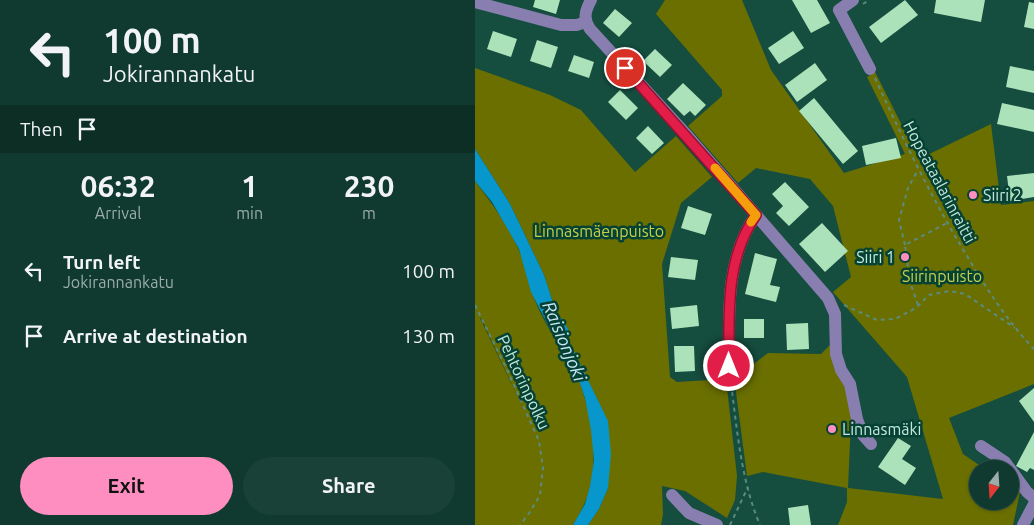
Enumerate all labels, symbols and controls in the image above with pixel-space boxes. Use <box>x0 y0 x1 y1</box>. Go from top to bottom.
icon: left <box>20 20 85 85</box>
text: 100 m <box>103 20 201 60</box>
pin <box>604 47 646 89</box>
icon: arrive <box>611 54 639 82</box>
text: Jokirannankatu <box>103 61 255 86</box>
icon: arrive <box>73 115 101 143</box>
text: Then <box>20 118 63 140</box>
street label: Hopeataalarinraitti <box>900 118 980 246</box>
text: 06:32 <box>81 169 156 203</box>
text: 1 <box>241 169 258 203</box>
text: 230 <box>344 169 394 203</box>
place label: Siiri 2 <box>983 186 1022 204</box>
marker: Siiri 2 <box>967 189 979 201</box>
text: Arrival <box>95 204 141 222</box>
text: min <box>236 204 263 222</box>
text: m <box>362 204 376 222</box>
park label: Linnasmäenpuisto <box>534 222 664 240</box>
place label: Siiri 1 <box>856 248 895 266</box>
text: Turn left <box>63 251 141 273</box>
marker: Siiri 1 <box>899 251 911 263</box>
icon: left <box>20 257 48 285</box>
text: 100 m <box>402 260 455 282</box>
park label: Siirinpuisto <box>902 267 982 285</box>
text: Jokirannankatu <box>63 273 174 291</box>
water label: Raisionjoki <box>539 298 591 384</box>
icon: arrive <box>20 322 48 350</box>
text: Arrive at destination <box>63 325 248 347</box>
text: 130 m <box>402 325 455 347</box>
street label: Pehtorinpolku <box>494 332 554 432</box>
position arrow <box>702 339 754 391</box>
place label: Linnasmäki <box>842 420 921 438</box>
marker: Linnasmäki <box>826 423 838 435</box>
button: Exit <box>20 457 233 515</box>
button: Share <box>243 457 455 515</box>
north arrow <box>969 460 1019 510</box>
map controls <box>969 460 1019 510</box>

